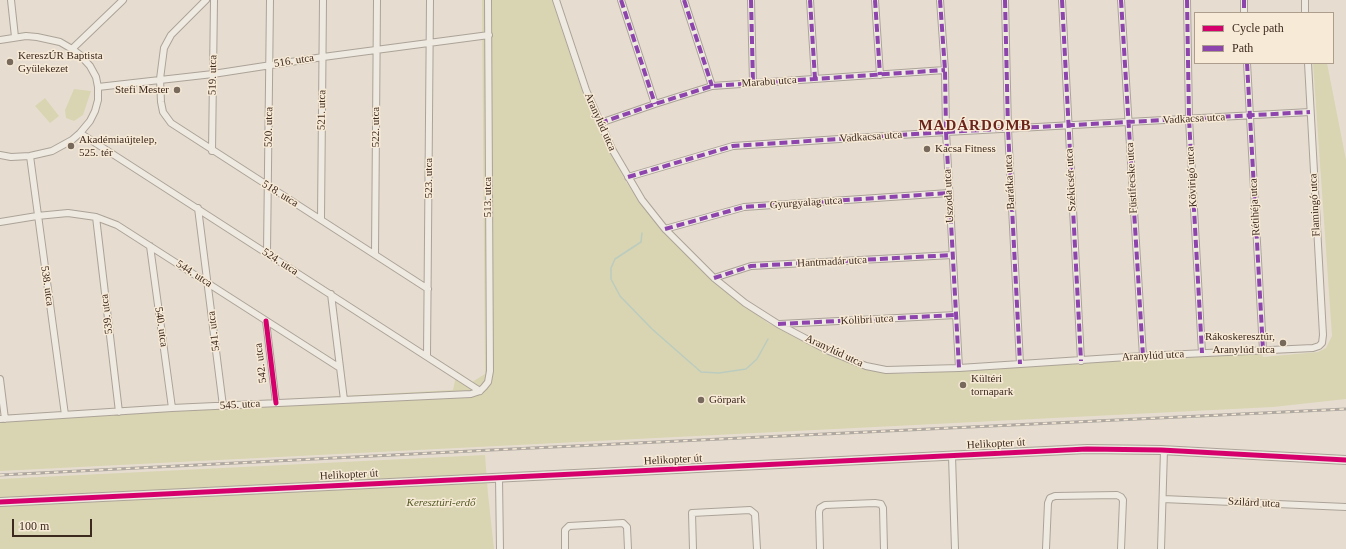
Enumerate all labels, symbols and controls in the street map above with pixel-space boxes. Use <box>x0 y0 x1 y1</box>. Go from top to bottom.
legend <box>1194 12 1334 64</box>
text: Cycle path <box>1232 21 1284 35</box>
text: Path <box>1232 41 1253 55</box>
place label: KereszÚR Baptista Gyülekezet <box>18 49 103 75</box>
street label: 516. utca <box>273 51 315 71</box>
street label: 519. utca <box>206 55 220 95</box>
marker: KereszÚR Baptista Gyülekezet <box>5 57 15 67</box>
street label: Marabu utca <box>741 73 797 91</box>
place label: Stefi Mester <box>115 83 169 97</box>
marker: Stefi Mester <box>172 85 182 95</box>
street label: 521. utca <box>315 90 329 130</box>
street label: Aranylúd utca <box>581 91 619 153</box>
street label: 520. utca <box>262 107 276 147</box>
street label: 522. utca <box>369 107 383 147</box>
street label: Vadkacsa utca <box>1162 111 1226 127</box>
district label: MADÁRDOMB <box>918 117 1032 135</box>
street label: Vadkacsa utca <box>839 128 903 146</box>
place label: Akadémiaújtelep, 525. tér <box>79 133 157 159</box>
marker: Akadémiaújtelep, 525. tér <box>66 141 76 151</box>
place label: Kacsa Fitness <box>935 142 996 156</box>
street label: Füstifecske utca <box>1124 142 1140 214</box>
marker: Kacsa Fitness <box>922 144 932 154</box>
street label: Kövirigó utca <box>1184 146 1200 208</box>
street label: Székicsér utca <box>1063 148 1079 212</box>
street label: Barátka utca <box>1002 154 1018 210</box>
street label: 523. utca <box>422 158 436 198</box>
street label: Uszoda utca <box>941 169 957 223</box>
street label: Flamingó utca <box>1307 173 1323 237</box>
street label: 513. utca <box>481 177 495 217</box>
street label: 518. utca <box>259 178 301 210</box>
street label: Rétihéja utca <box>1247 178 1263 236</box>
street label: Gyurgyalag utca <box>769 194 843 212</box>
street label: 524. utca <box>259 245 301 279</box>
street label: Hantmadár utca <box>797 254 867 270</box>
street label: 544. utca <box>173 257 215 291</box>
street label: 538. utca <box>38 265 56 307</box>
street label: 539. utca <box>98 293 116 335</box>
street label: 540. utca <box>152 306 170 348</box>
street label: 541. utca <box>205 310 223 352</box>
street label: Kolibri utca <box>840 312 894 328</box>
place label: Rákoskeresztúr, Aranylúd utca <box>1205 330 1275 356</box>
street label: Aranylúd utca <box>803 332 865 370</box>
marker: Rákoskeresztúr, Aranylúd utca <box>1278 338 1288 348</box>
street label: 542. utca <box>252 342 270 384</box>
street label: Aranylúd utca <box>1121 348 1185 364</box>
place label: Kültéri tornapark <box>971 372 1013 398</box>
marker: Kültéri tornapark <box>958 380 968 390</box>
place label: Görpark <box>709 393 746 407</box>
marker: Görpark <box>696 395 706 405</box>
street label: 545. utca <box>220 397 260 413</box>
street label: Helikopter út <box>967 436 1025 452</box>
street label: Helikopter út <box>644 452 702 468</box>
street label: Helikopter út <box>320 467 378 483</box>
street label: Szilárd utca <box>1228 495 1280 511</box>
park label: Keresztúri-erdő <box>407 496 475 510</box>
scale bar <box>14 511 94 537</box>
text: 100 m <box>19 519 49 533</box>

